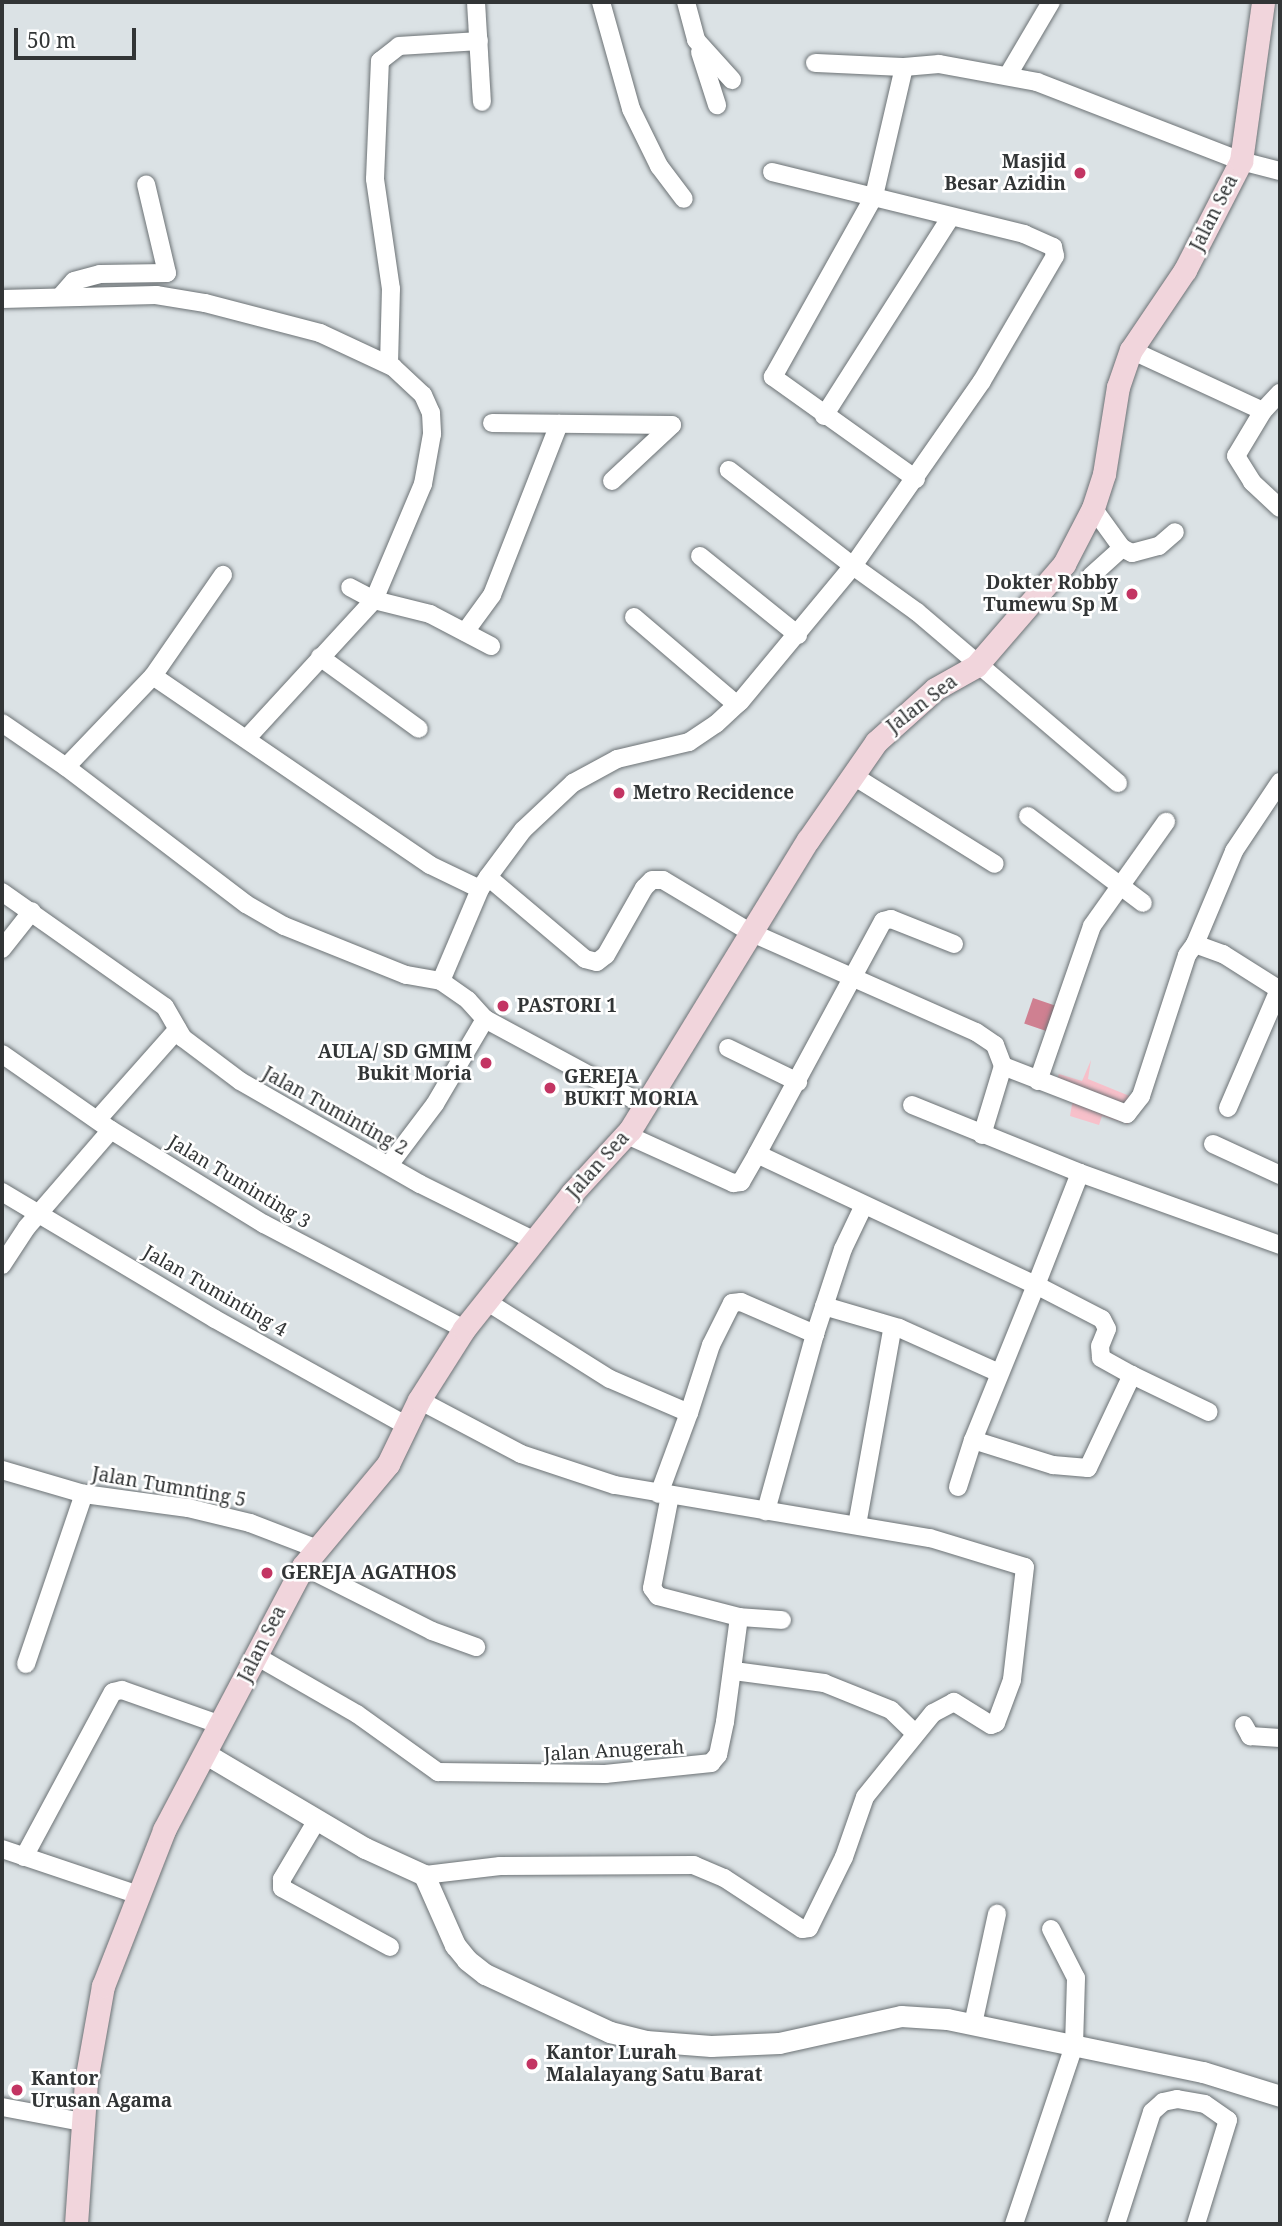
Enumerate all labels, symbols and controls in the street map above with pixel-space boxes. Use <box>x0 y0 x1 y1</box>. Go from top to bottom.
scale bar <box>18 14 140 58</box>
text: 50 m <box>27 26 76 54</box>
place label: Masjid Besar Azidin <box>944 151 1066 195</box>
marker: Masjid Besar Azidin <box>1072 165 1088 181</box>
street label: Jalan Sea <box>1185 171 1243 255</box>
place label: Dokter Robby Tumewu Sp M <box>983 572 1118 616</box>
marker: Dokter Robby Tumewu Sp M <box>1124 586 1140 602</box>
street label: Jalan Sea <box>882 670 962 738</box>
place label: Metro Recidence <box>633 782 794 804</box>
marker: Metro Recidence <box>611 785 627 801</box>
place label: PASTORI 1 <box>517 995 617 1017</box>
marker: PASTORI 1 <box>495 998 511 1014</box>
place label: AULA/ SD GMIM Bukit Moria <box>318 1041 472 1085</box>
marker: AULA/ SD GMIM Bukit Moria <box>478 1055 494 1071</box>
street label: Jalan Tuminting 2 <box>259 1062 411 1160</box>
place label: GEREJA BUKIT MORIA <box>564 1066 698 1110</box>
marker: GEREJA BUKIT MORIA <box>542 1080 558 1096</box>
street label: Jalan Sea <box>562 1127 634 1203</box>
street label: Jalan Tuminting 3 <box>164 1130 314 1234</box>
street label: Jalan Tuminting 4 <box>139 1241 291 1341</box>
street label: Jalan Tumnting 5 <box>90 1462 248 1512</box>
place label: GEREJA AGATHOS <box>281 1562 456 1584</box>
marker: GEREJA AGATHOS <box>259 1565 275 1581</box>
street label: Jalan Sea <box>233 1602 291 1686</box>
street label: Jalan Anugerah <box>543 1736 685 1766</box>
place label: Kantor Lurah Malalayang Satu Barat <box>546 2042 762 2086</box>
marker: Kantor Lurah Malalayang Satu Barat <box>524 2056 540 2072</box>
place label: Kantor Urusan Agama <box>31 2068 172 2112</box>
marker: Kantor Urusan Agama <box>9 2082 25 2098</box>

